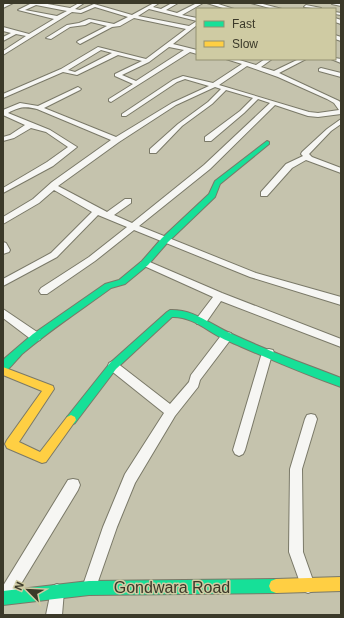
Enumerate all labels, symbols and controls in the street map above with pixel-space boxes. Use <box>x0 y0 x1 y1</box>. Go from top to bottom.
legend <box>196 8 336 60</box>
text: Fast <box>232 17 256 31</box>
text: Slow <box>232 37 258 51</box>
north arrow <box>8 570 48 610</box>
street label: Gondwara Road <box>114 579 230 596</box>
text: N <box>12 580 26 592</box>

